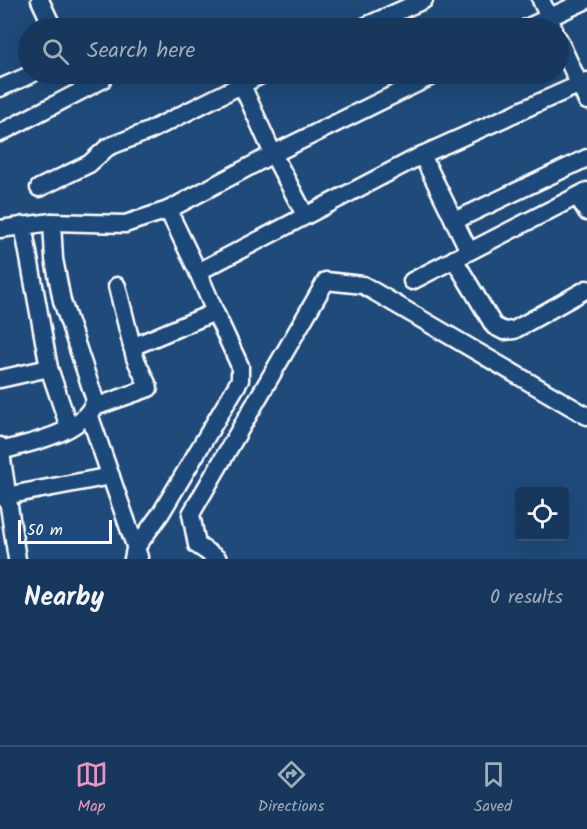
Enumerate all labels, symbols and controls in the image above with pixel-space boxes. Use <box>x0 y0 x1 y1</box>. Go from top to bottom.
search box <box>18 18 569 84</box>
text: Search here <box>87 34 195 69</box>
icon: search <box>39 35 72 68</box>
map controls <box>515 487 569 541</box>
button: locate <box>515 487 569 541</box>
scale bar <box>18 517 112 544</box>
text: 50 m <box>27 518 63 543</box>
text: Nearby <box>24 577 104 619</box>
text: 0 results <box>490 582 563 614</box>
tab: Map <box>75 758 108 819</box>
tab: Directions <box>258 758 324 819</box>
tab: Saved <box>474 758 512 819</box>

